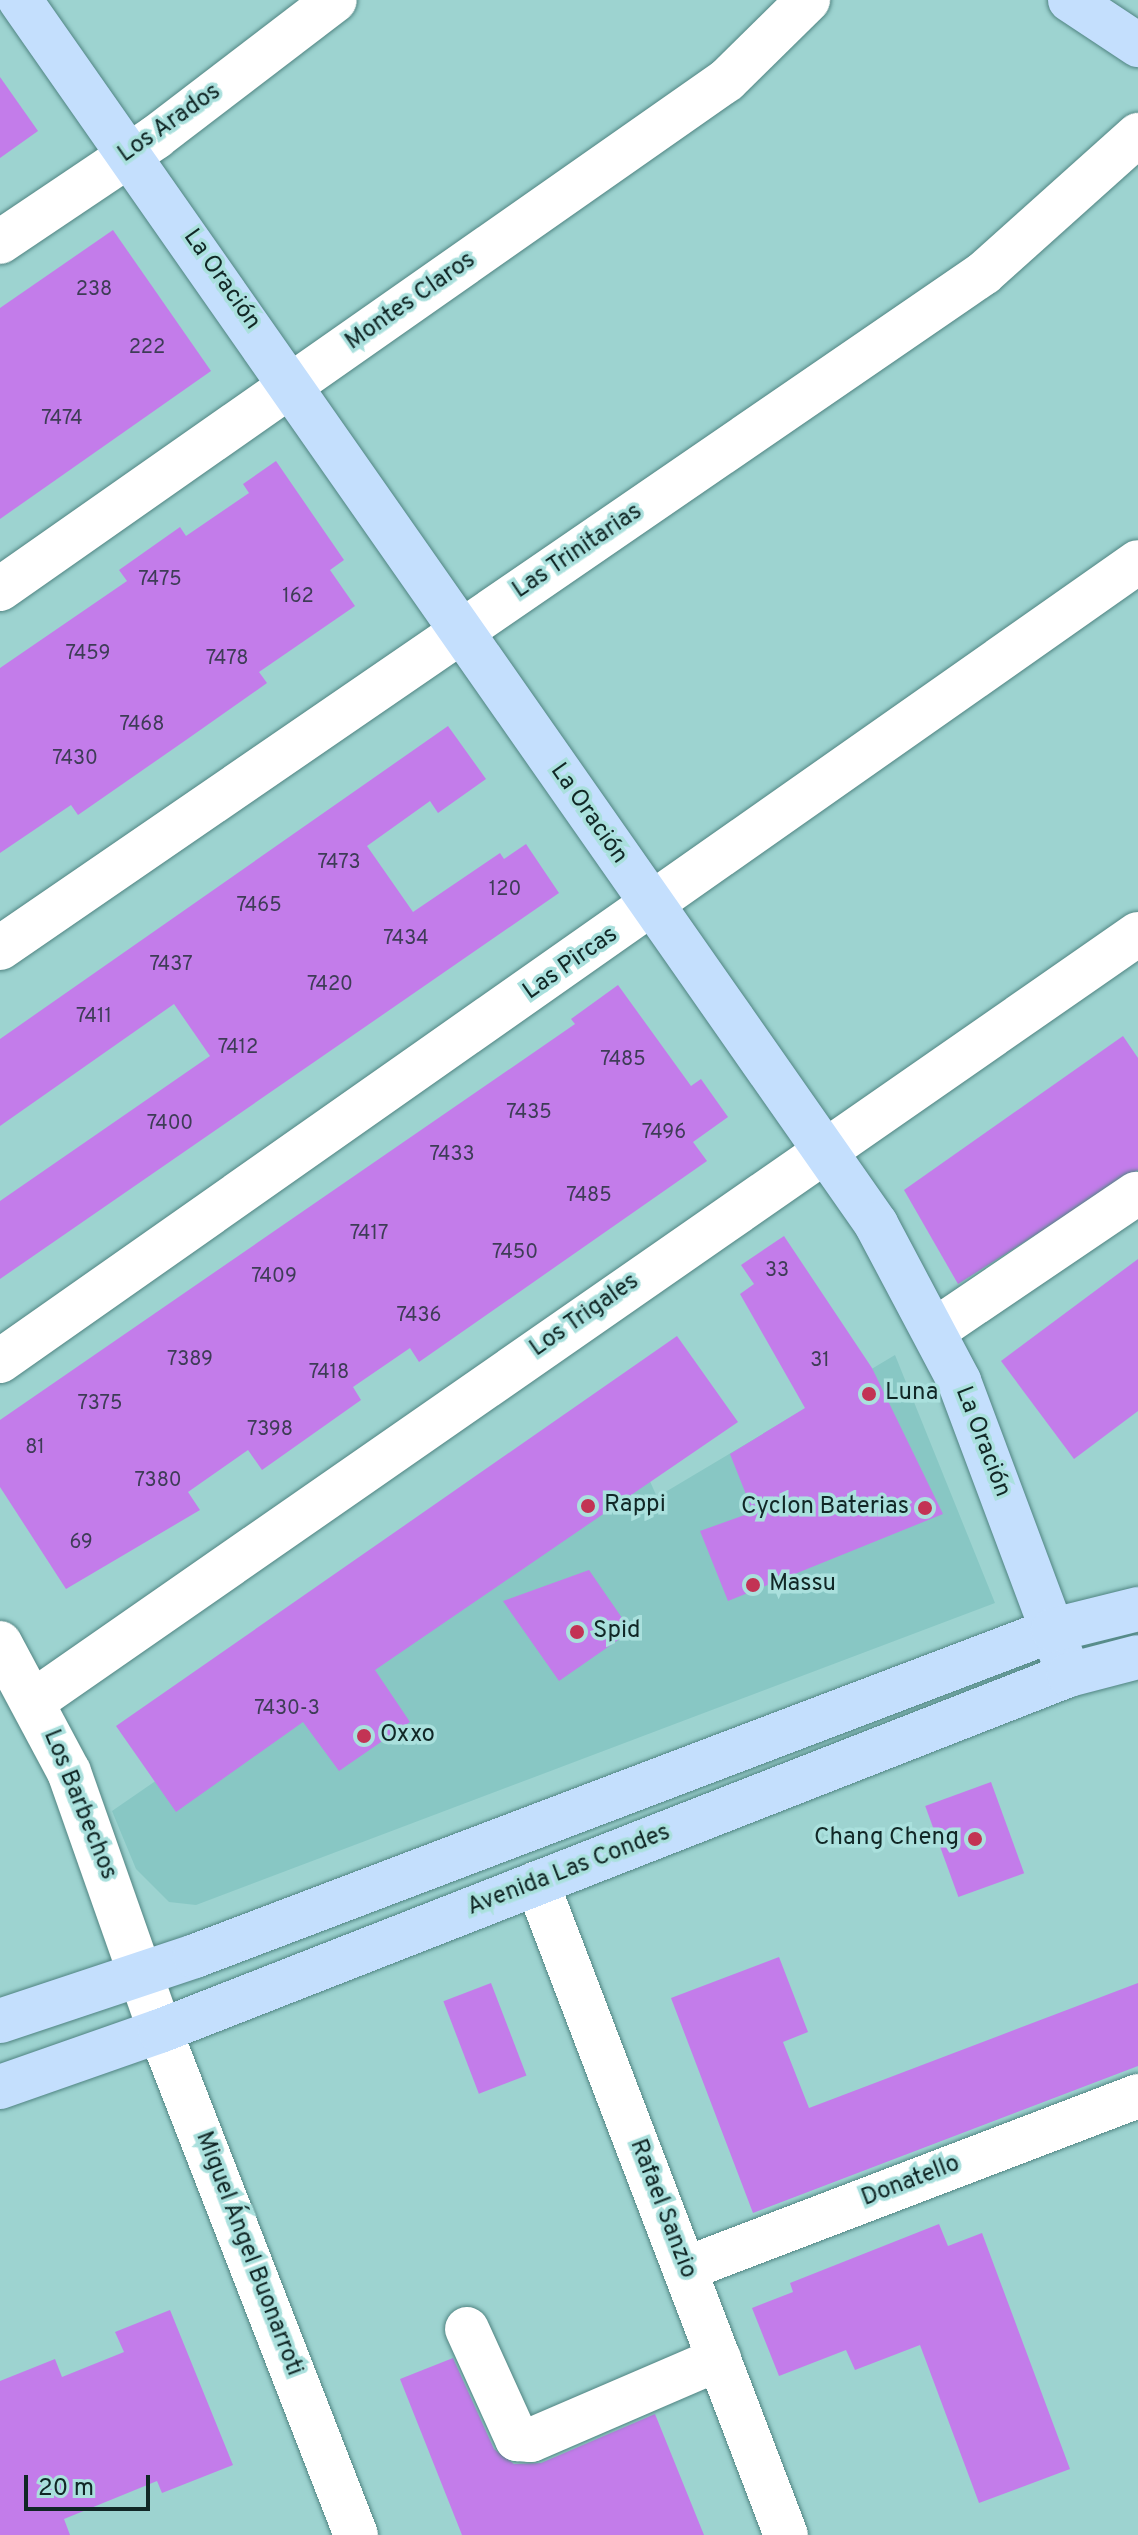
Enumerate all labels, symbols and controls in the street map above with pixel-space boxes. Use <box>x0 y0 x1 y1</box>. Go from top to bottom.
street label: Los Arados <box>113 78 227 170</box>
street label: La Oración <box>176 224 266 336</box>
street label: Montes Claros <box>340 247 482 357</box>
house number: 238 <box>76 278 112 302</box>
house number: 222 <box>129 336 165 360</box>
house number: 7474 <box>41 407 83 431</box>
street label: Las Trinitarias <box>507 498 649 606</box>
house number: 7475 <box>138 568 182 592</box>
house number: 162 <box>282 585 314 609</box>
house number: 7459 <box>65 642 111 666</box>
house number: 7478 <box>206 647 248 671</box>
house number: 7468 <box>119 713 165 737</box>
house number: 7430 <box>52 747 98 771</box>
street label: La Oración <box>543 758 633 870</box>
house number: 7473 <box>318 851 360 875</box>
house number: 120 <box>489 878 521 902</box>
house number: 7465 <box>236 894 282 918</box>
street label: Las Pircas <box>518 921 624 1007</box>
house number: 7434 <box>383 927 429 951</box>
house number: 7437 <box>149 953 193 977</box>
house number: 7420 <box>307 973 353 997</box>
house number: 7411 <box>76 1005 112 1029</box>
house number: 7412 <box>218 1036 258 1060</box>
house number: 7485 <box>600 1048 646 1072</box>
house number: 7435 <box>506 1101 552 1125</box>
house number: 7400 <box>147 1112 193 1136</box>
house number: 7496 <box>642 1121 686 1145</box>
house number: 7433 <box>430 1143 474 1167</box>
house number: 7485 <box>566 1184 612 1208</box>
house number: 7417 <box>350 1222 388 1246</box>
house number: 7450 <box>492 1241 538 1265</box>
house number: 33 <box>765 1259 789 1283</box>
house number: 7409 <box>251 1265 297 1289</box>
street label: Los Trigales <box>525 1268 645 1364</box>
house number: 7436 <box>397 1304 441 1328</box>
house number: 7389 <box>167 1348 213 1372</box>
house number: 31 <box>810 1349 830 1373</box>
house number: 7418 <box>309 1361 349 1385</box>
place label: Luna <box>885 1380 938 1408</box>
street label: La Oración <box>948 1383 1016 1501</box>
marker: Luna <box>860 1385 878 1403</box>
house number: 7375 <box>78 1392 122 1416</box>
house number: 7398 <box>247 1418 293 1442</box>
house number: 81 <box>25 1436 45 1460</box>
house number: 7380 <box>134 1469 182 1493</box>
place label: Rappi <box>604 1492 666 1520</box>
place label: Cyclon Baterias <box>741 1494 909 1522</box>
marker: Rappi <box>579 1497 597 1515</box>
marker: Cyclon Baterias <box>916 1499 934 1517</box>
house number: 69 <box>69 1531 93 1555</box>
place label: Massu <box>769 1571 836 1599</box>
marker: Massu <box>744 1576 762 1594</box>
place label: Spid <box>593 1618 641 1646</box>
marker: Spid <box>568 1623 586 1641</box>
house number: 7430-3 <box>254 1697 320 1721</box>
place label: Oxxo <box>380 1722 435 1750</box>
street label: Los Barbechos <box>36 1726 122 1884</box>
marker: Oxxo <box>355 1727 373 1745</box>
street label: Avenida Las Condes <box>464 1819 674 1923</box>
place label: Chang Cheng <box>814 1825 959 1853</box>
marker: Chang Cheng <box>966 1830 984 1848</box>
street label: Miguel Ángel Buonarroti <box>188 2127 308 2381</box>
street label: Rafael Sanzio <box>622 2135 702 2283</box>
street label: Donatello <box>858 2150 964 2214</box>
scale bar <box>28 2459 154 2509</box>
text: 20 m <box>38 2474 94 2504</box>

